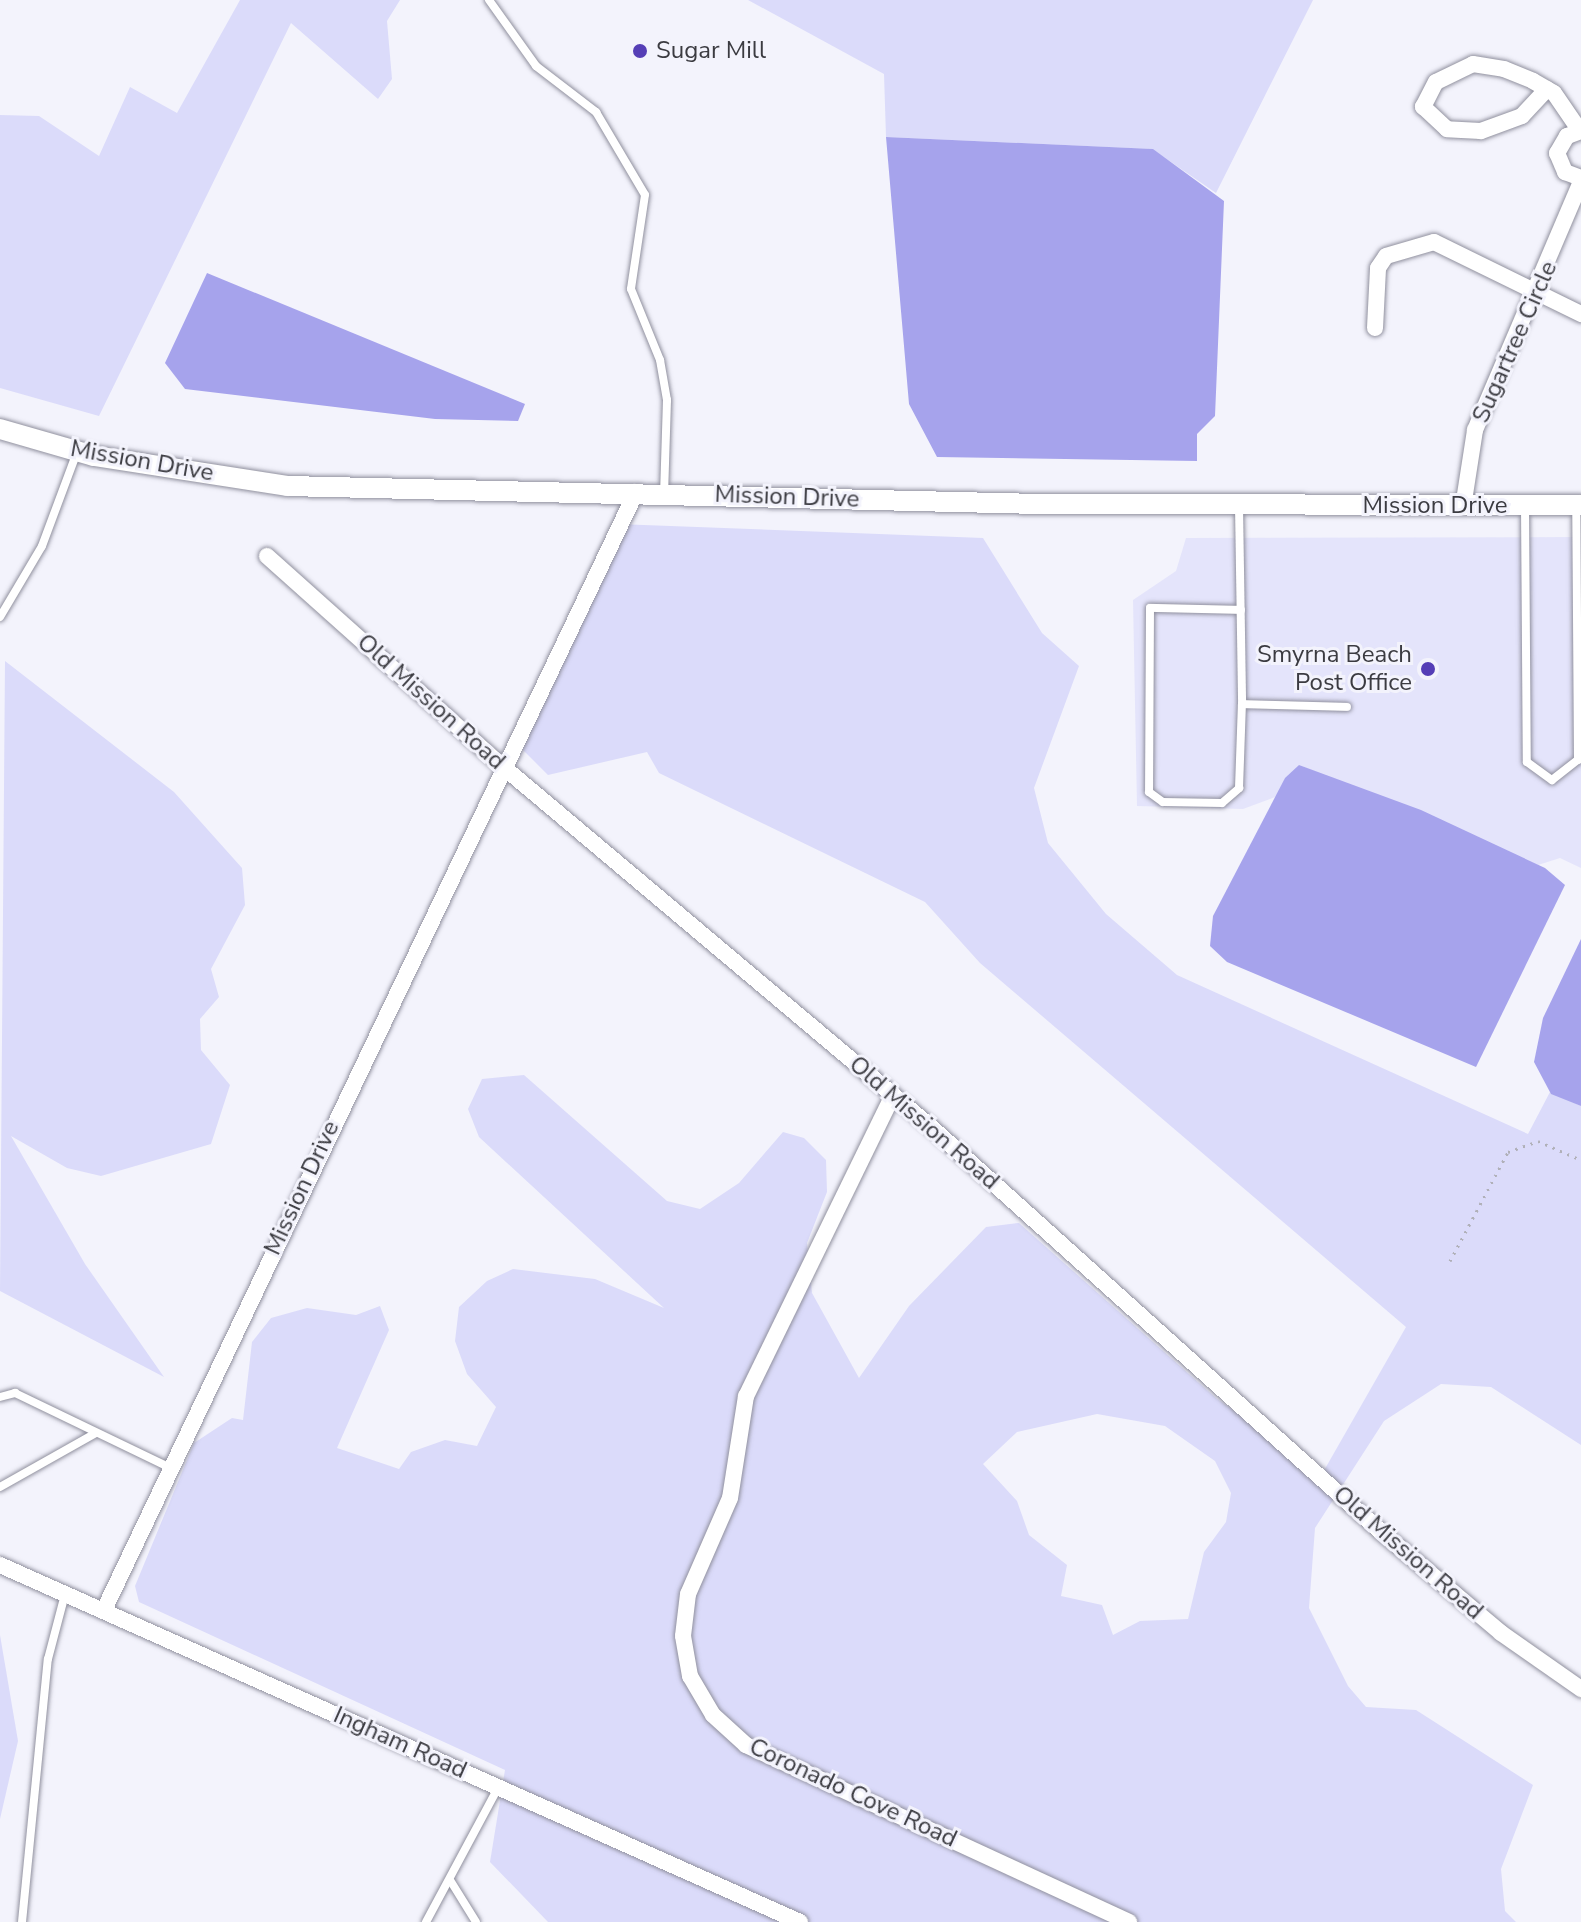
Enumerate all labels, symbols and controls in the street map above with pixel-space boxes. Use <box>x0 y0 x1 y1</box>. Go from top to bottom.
place label: Sugar Mill <box>656 37 766 65</box>
marker: Sugar Mill <box>631 42 649 60</box>
street label: Sugartree Circle <box>1466 257 1564 427</box>
street label: Mission Drive <box>68 434 216 488</box>
street label: Mission Drive <box>714 480 860 514</box>
street label: Mission Drive <box>1363 492 1507 520</box>
street label: Old Mission Road <box>351 628 511 776</box>
place label: Smyrna Beach Post Office <box>1257 641 1412 697</box>
marker: Smyrna Beach Post Office <box>1419 660 1437 678</box>
street label: Old Mission Road <box>843 1050 1005 1196</box>
street label: Mission Drive <box>258 1116 346 1260</box>
street label: Old Mission Road <box>1327 1480 1489 1626</box>
street label: Ingham Road <box>329 1701 471 1785</box>
street label: Coronado Cove Road <box>745 1732 961 1854</box>

